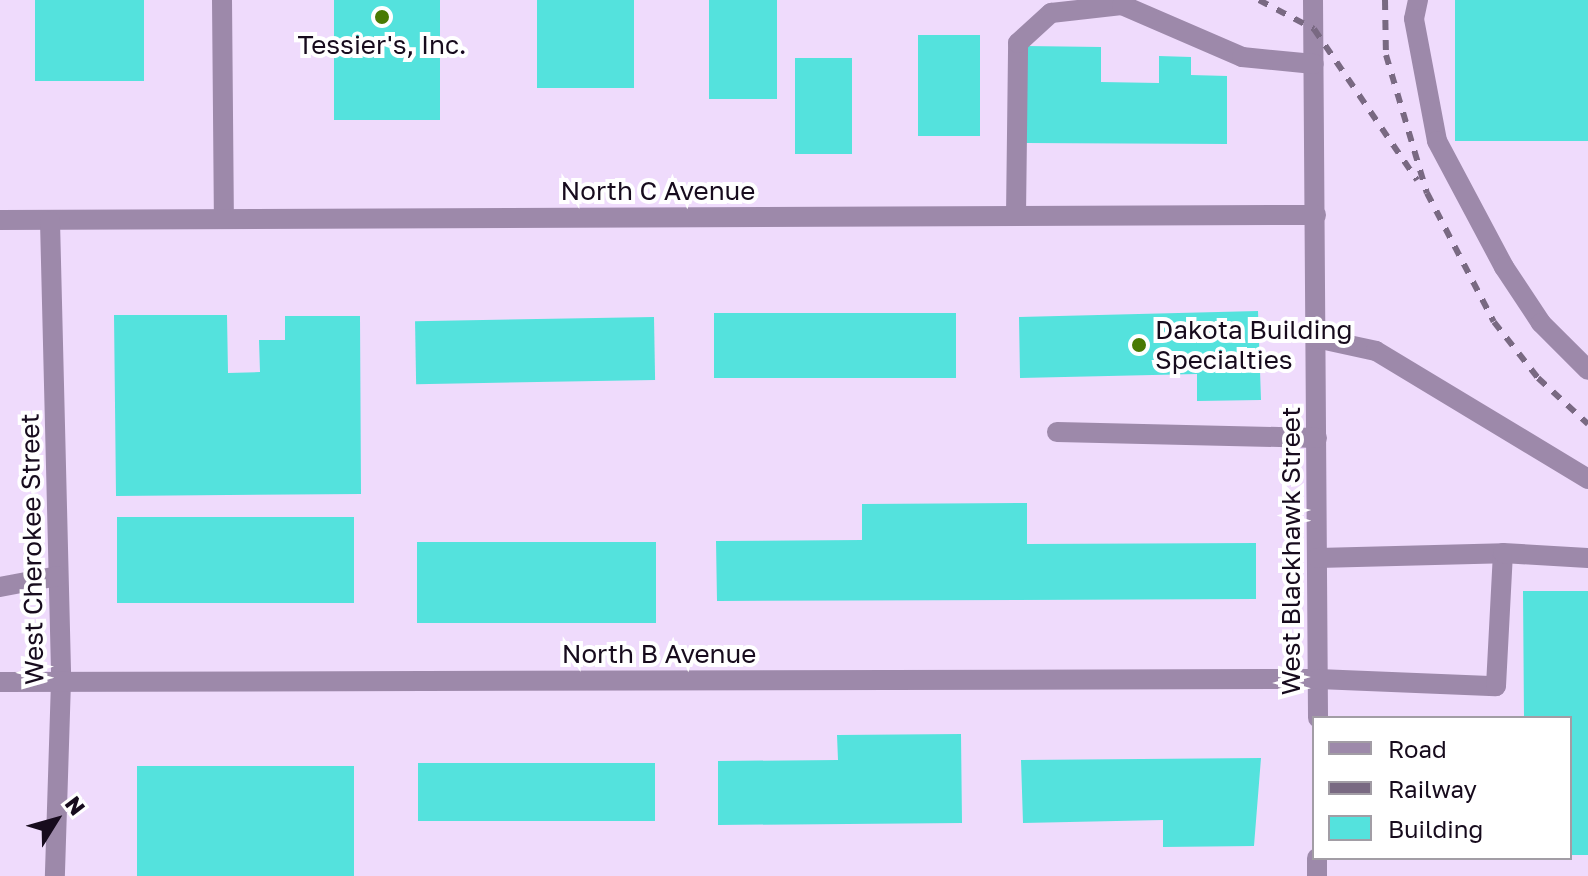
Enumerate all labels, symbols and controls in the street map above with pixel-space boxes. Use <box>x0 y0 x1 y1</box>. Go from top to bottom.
marker: Tessier's, Inc. <box>373 8 391 26</box>
place label: Tessier's, Inc. <box>297 29 467 61</box>
street label: North C Avenue <box>561 175 755 207</box>
place label: Dakota Building Specialties <box>1155 314 1352 376</box>
marker: Dakota Building Specialties <box>1130 336 1148 354</box>
street label: West Blackhawk Street <box>1275 407 1307 695</box>
street label: West Cherokee Street <box>14 413 50 685</box>
street label: North B Avenue <box>562 638 756 670</box>
legend <box>1312 716 1572 860</box>
text: Road <box>1388 734 1447 763</box>
text: Railway <box>1388 774 1477 803</box>
north arrow <box>16 780 96 860</box>
text: N <box>60 790 91 820</box>
text: Building <box>1388 814 1483 843</box>

